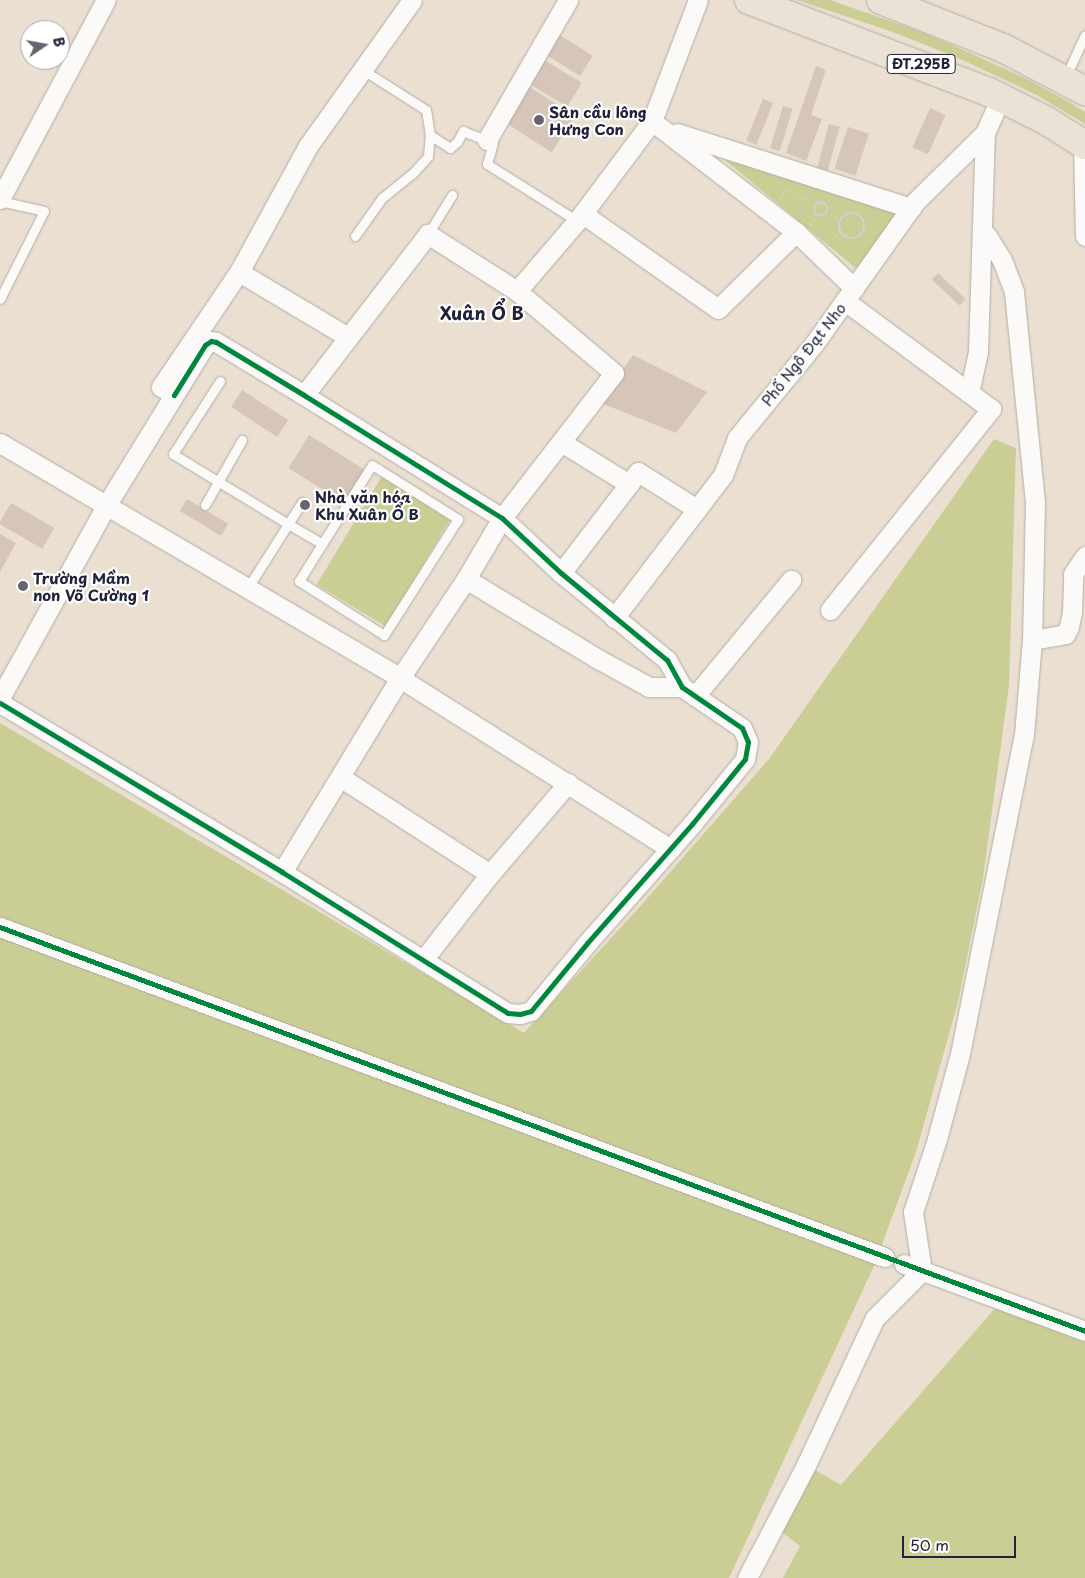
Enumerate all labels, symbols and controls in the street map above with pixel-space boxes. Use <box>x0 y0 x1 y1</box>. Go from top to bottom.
north arrow <box>20 20 70 70</box>
text: B <box>48 35 70 49</box>
road number: ĐT.295B <box>886 52 956 76</box>
place label: Sân cầu lông Hưng Con <box>549 102 646 137</box>
marker: Sân cầu lông Hưng Con <box>533 114 545 126</box>
street label: Phố Ngô Đạt Nho <box>757 299 849 409</box>
district label: Xuân Ổ B <box>440 302 524 324</box>
place label: Nhà văn hóa Khu Xuân Ổ B <box>315 487 419 522</box>
marker: Nhà văn hóa Khu Xuân Ổ B <box>299 499 311 511</box>
place label: Trường Mầm non Võ Cường 1 <box>33 568 150 603</box>
marker: Trường Mầm non Võ Cường 1 <box>17 580 29 592</box>
scale bar <box>905 1526 1019 1558</box>
text: 50 m <box>910 1533 949 1556</box>

